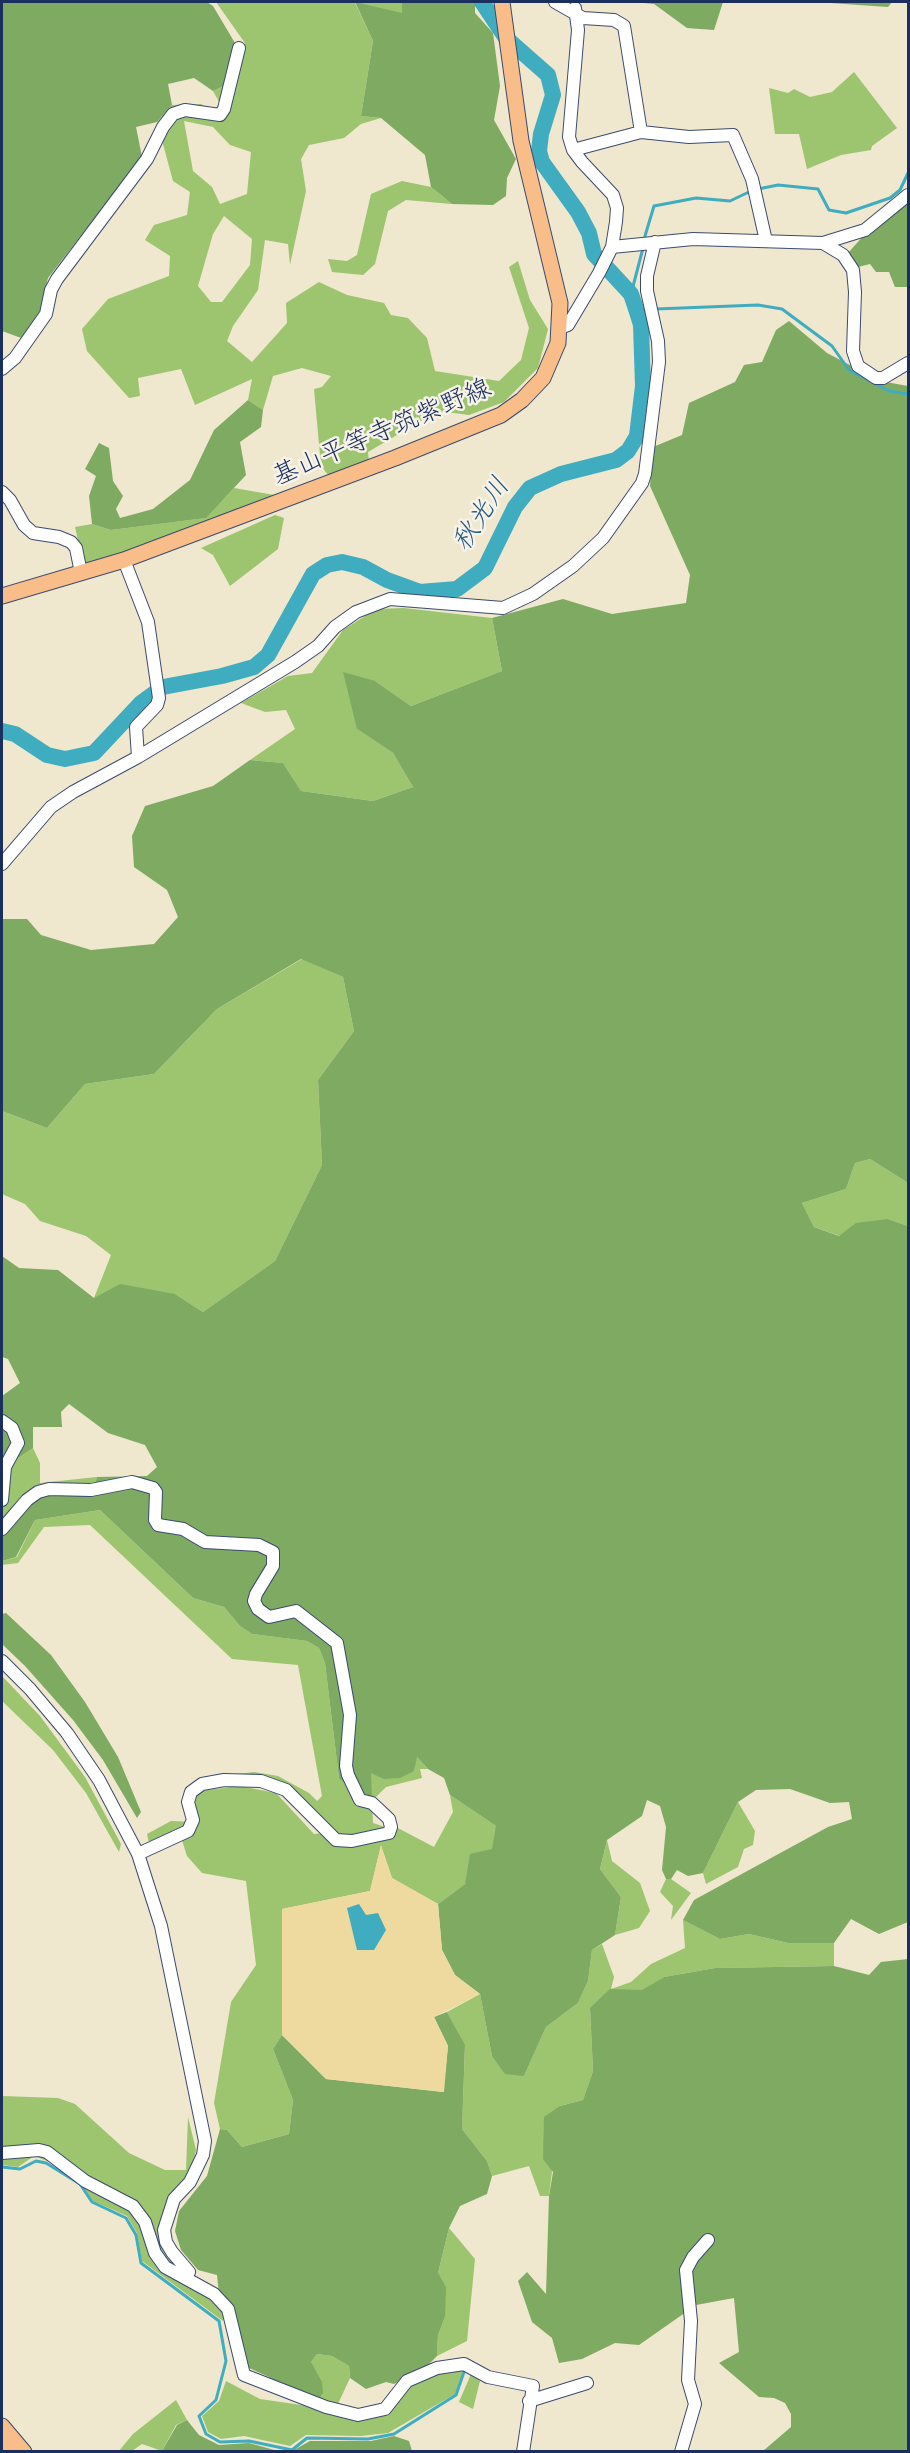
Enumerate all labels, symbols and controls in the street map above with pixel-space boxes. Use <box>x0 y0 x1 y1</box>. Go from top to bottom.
street label: 基山平等寺筑紫野線 <box>269 375 497 495</box>
water label: 秋光川 <box>448 473 520 559</box>

